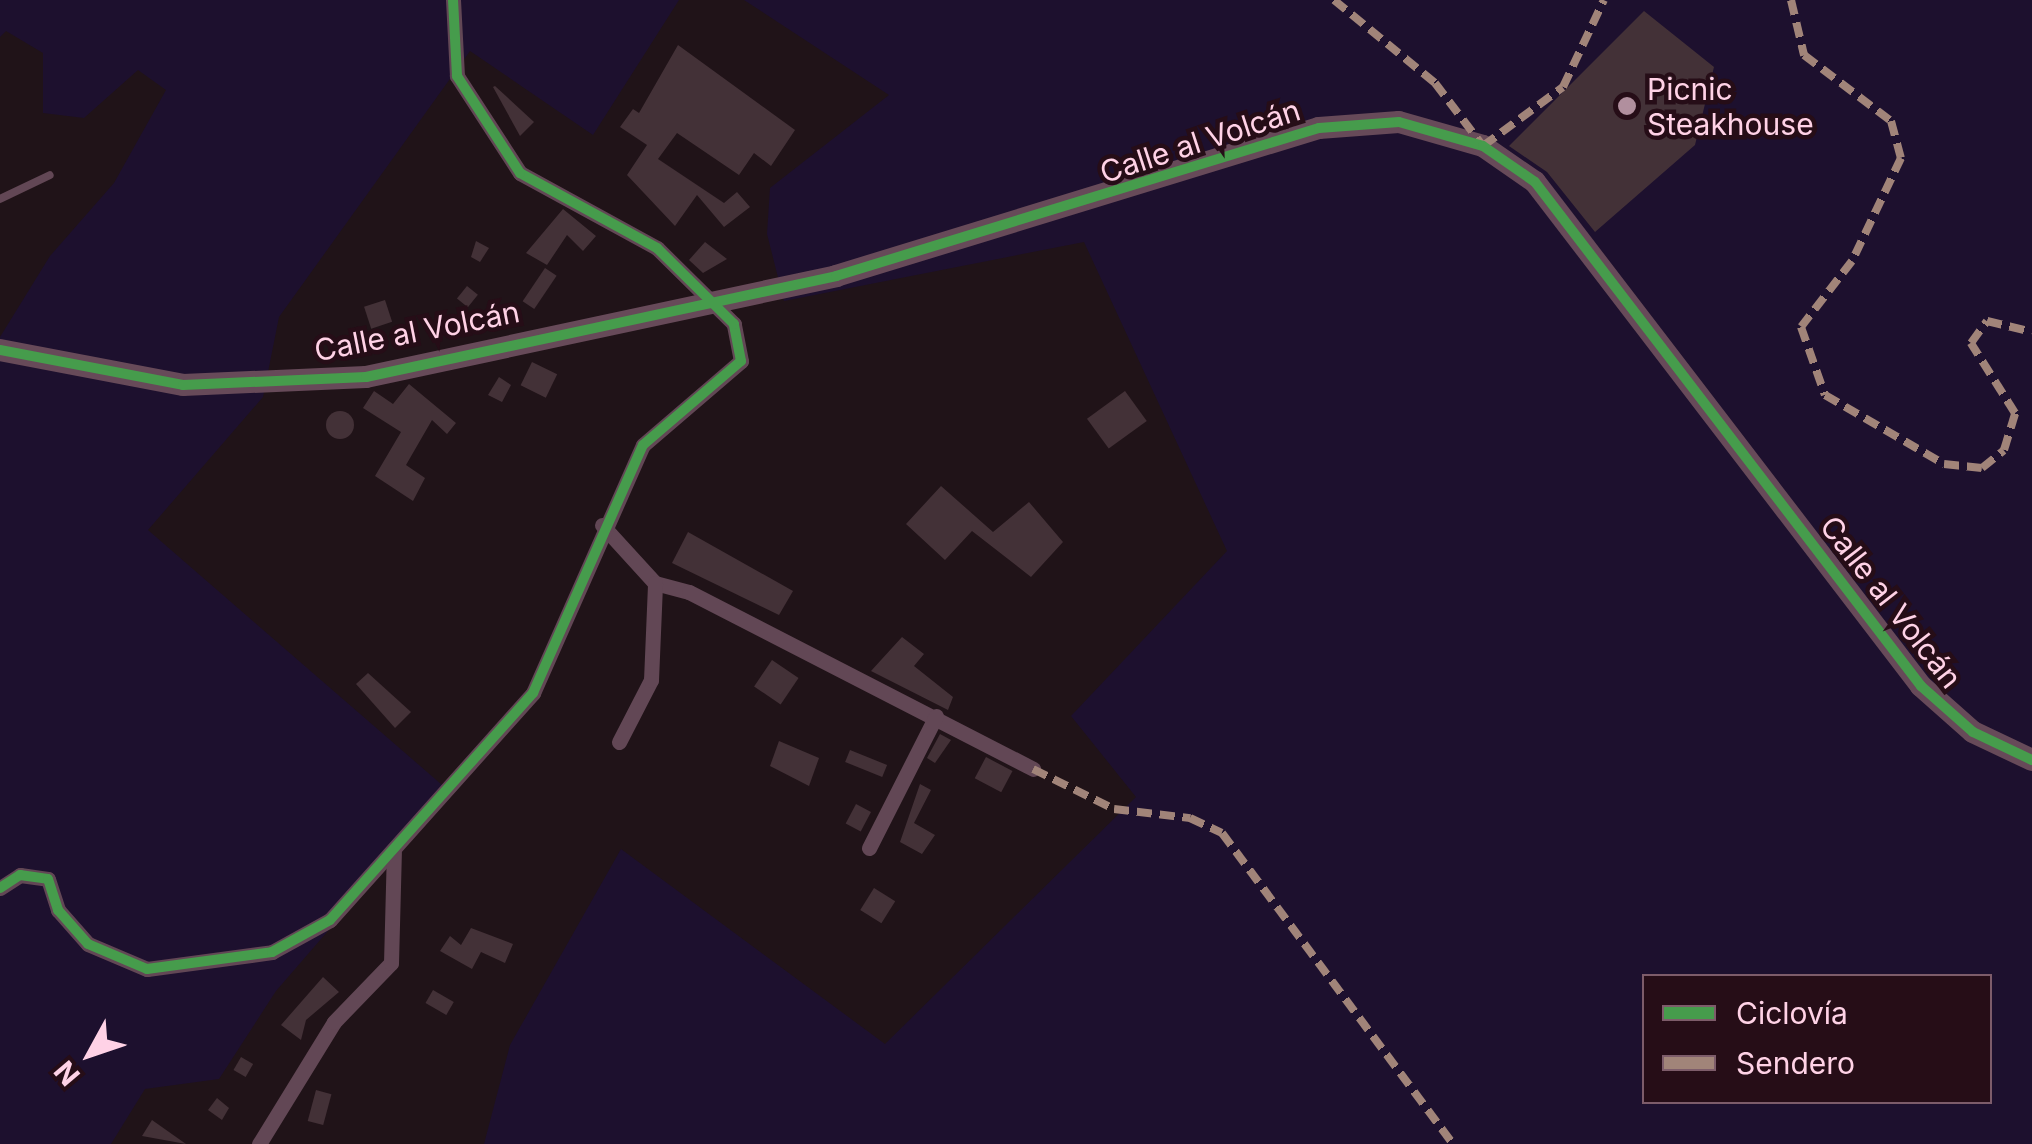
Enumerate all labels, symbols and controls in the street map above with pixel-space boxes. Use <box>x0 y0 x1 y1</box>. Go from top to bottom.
place label: Picnic Steakhouse <box>1647 71 1814 142</box>
street label: Calle al Volcán <box>1095 92 1305 190</box>
marker: Picnic Steakhouse <box>1616 95 1638 117</box>
street label: Calle al Volcán <box>311 293 523 369</box>
street label: Calle al Volcán <box>1813 509 1969 695</box>
legend <box>1642 974 1992 1104</box>
text: Ciclovía <box>1736 995 1848 1031</box>
north arrow <box>40 1004 140 1104</box>
text: Sendero <box>1736 1045 1855 1081</box>
text: N <box>47 1054 87 1092</box>

